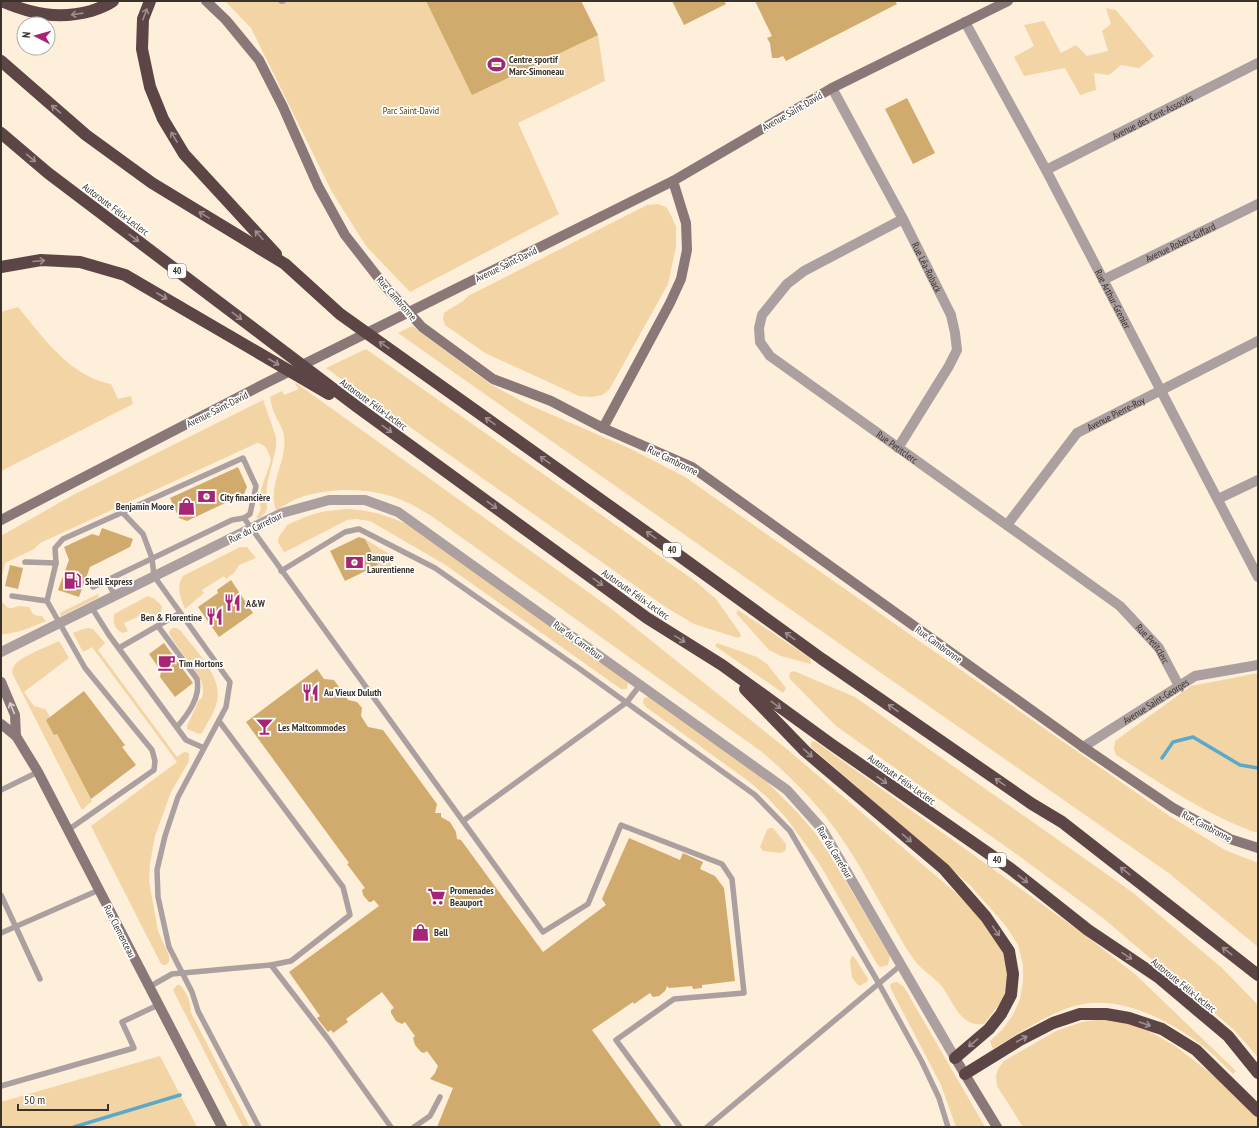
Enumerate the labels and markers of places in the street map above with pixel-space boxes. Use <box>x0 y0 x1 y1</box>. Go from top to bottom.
place label: Centre sportif Marc-Simoneau <box>509 53 565 78</box>
sports icon: Centre sportif Marc-Simoneau <box>486 55 506 75</box>
bank icon: City financière <box>197 487 217 507</box>
place label: City financière <box>220 491 270 504</box>
shop icon: Benjamin Moore <box>177 496 197 516</box>
place label: Benjamin Moore <box>116 500 174 513</box>
place label: Banque Laurentienne <box>367 551 414 576</box>
bank icon: Banque Laurentienne <box>344 553 364 573</box>
fuel station icon: Shell Express <box>62 571 82 591</box>
place label: Shell Express <box>85 575 133 588</box>
restaurant icon: A&W <box>223 593 243 613</box>
place label: A&W <box>245 597 266 610</box>
restaurant icon: Ben & Florentine <box>205 607 225 627</box>
place label: Ben & Florentine <box>141 611 202 624</box>
cafe icon: Tim Hortons <box>156 653 176 673</box>
place label: Tim Hortons <box>179 657 223 670</box>
restaurant icon: Au Vieux Duluth <box>301 682 321 702</box>
place label: Au Vieux Duluth <box>323 686 382 699</box>
bar icon: Les Maltcommodes <box>255 717 275 737</box>
place label: Les Maltcommodes <box>278 721 346 734</box>
place label: Promenades Beauport <box>450 884 494 909</box>
supermarket icon: Promenades Beauport <box>427 886 447 906</box>
shop icon: Bell <box>411 922 431 942</box>
place label: Bell <box>434 926 449 939</box>

